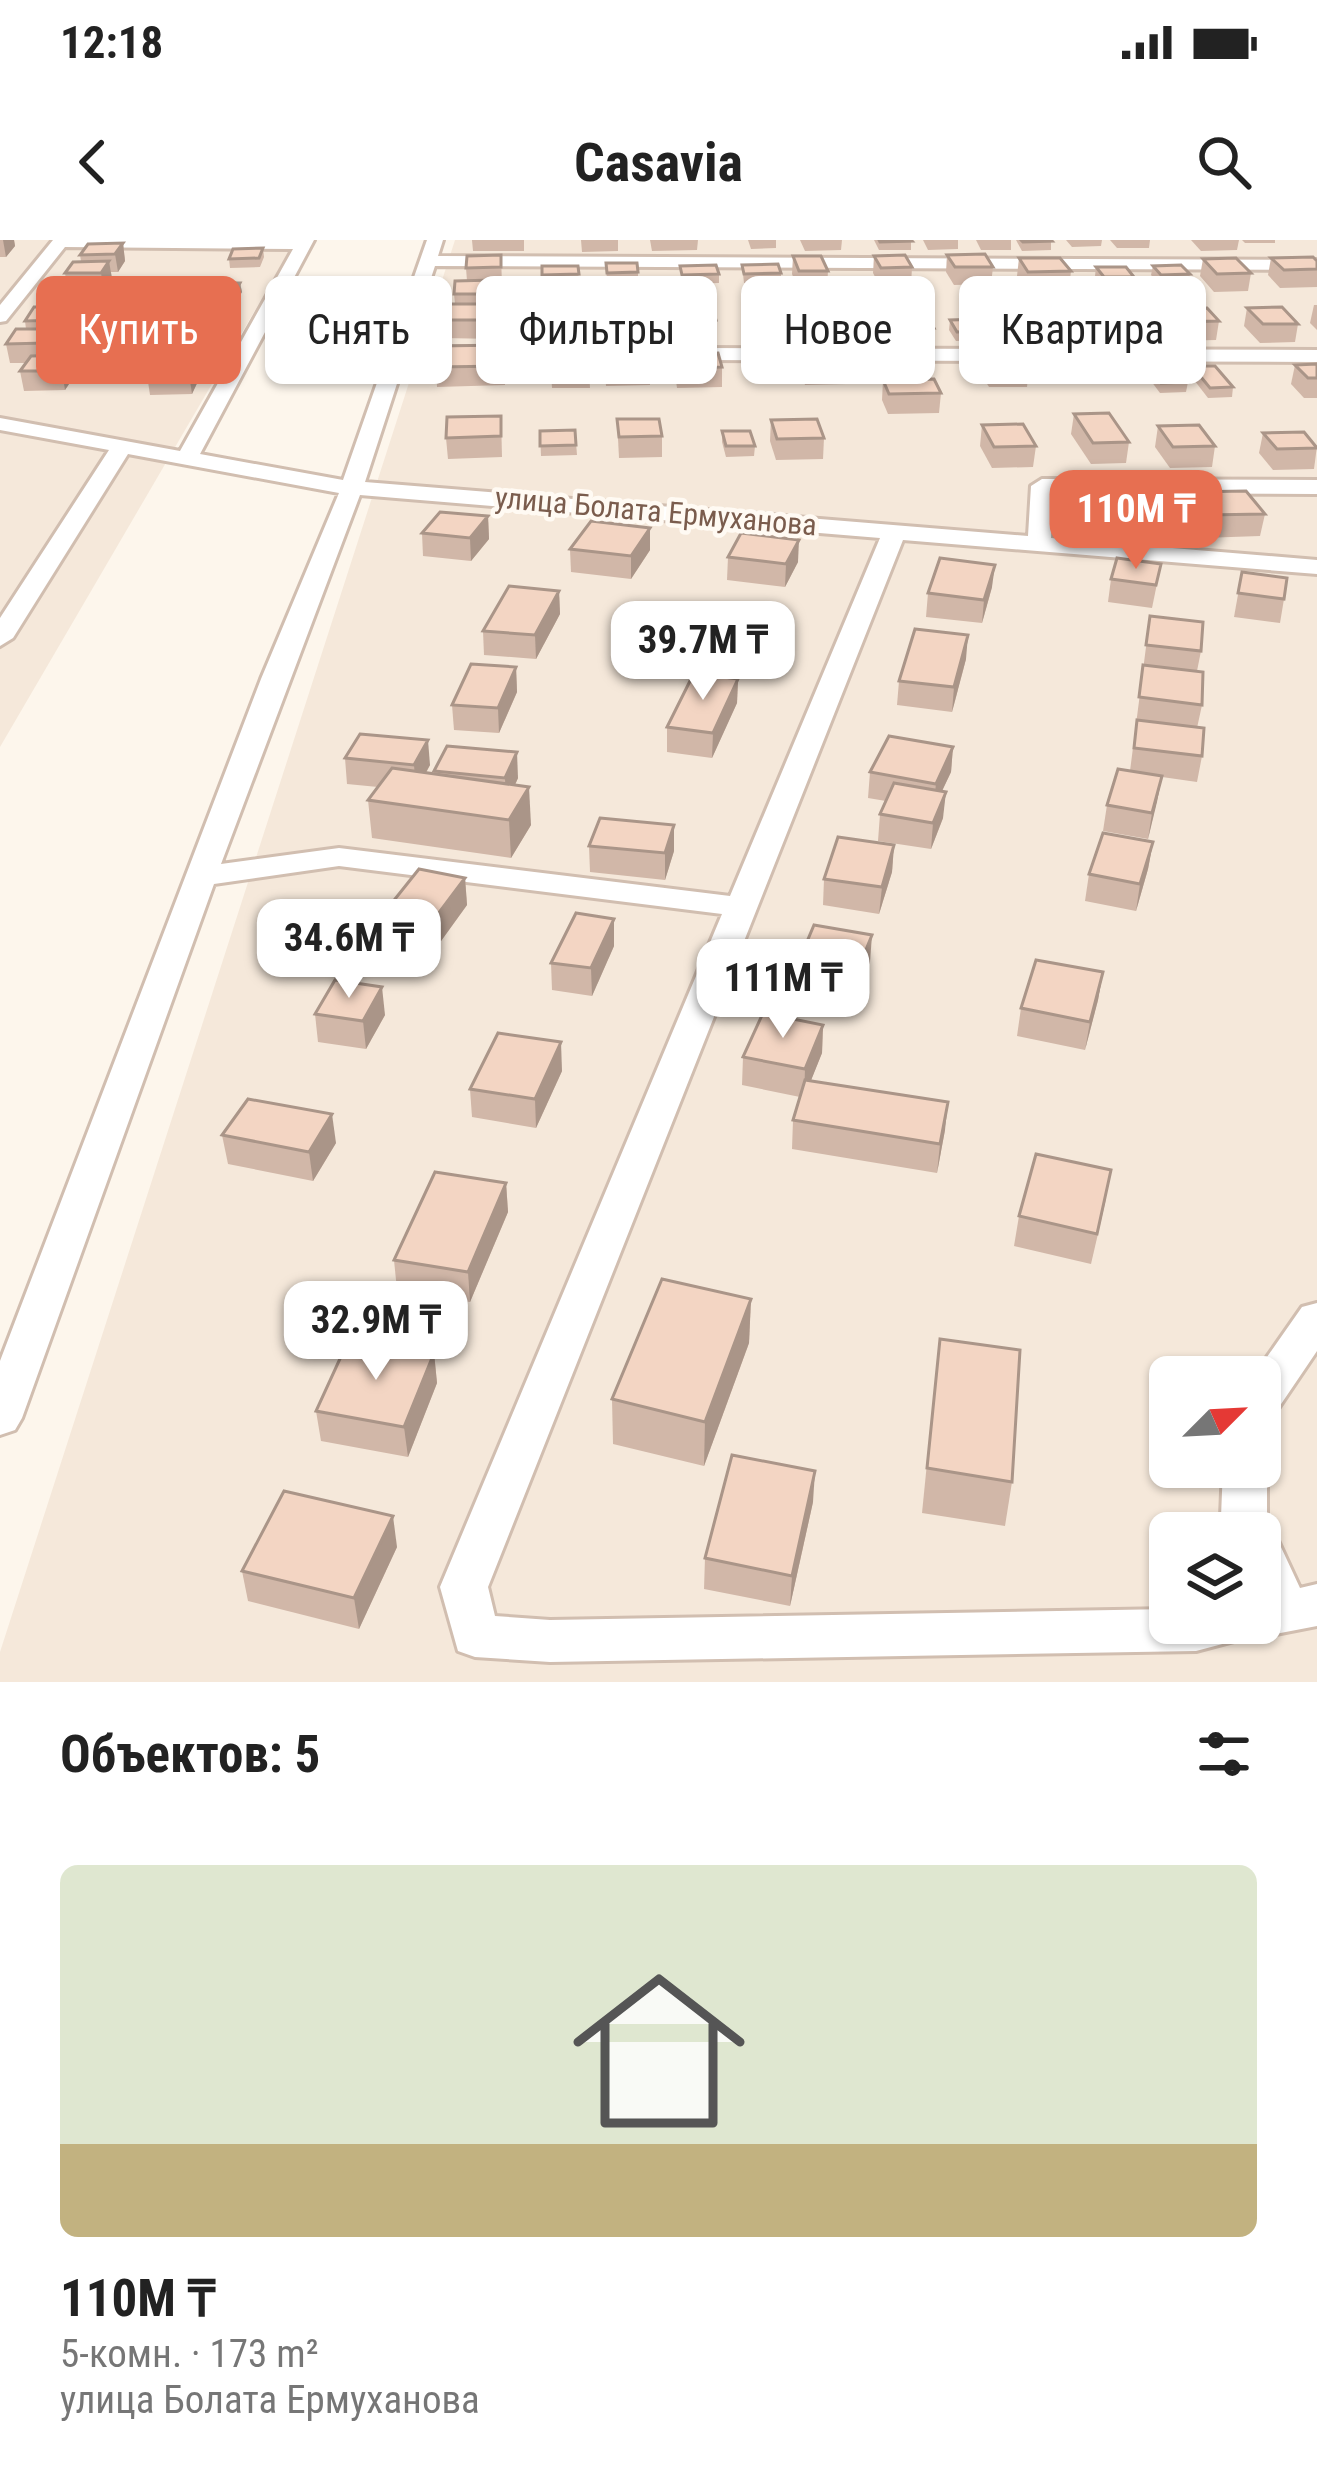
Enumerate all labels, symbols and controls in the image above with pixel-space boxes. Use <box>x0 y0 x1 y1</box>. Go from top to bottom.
text: 12:18 <box>60 16 163 69</box>
icon: back <box>60 129 126 195</box>
icon: search <box>1191 129 1257 195</box>
text: Casavia <box>574 131 743 194</box>
chip: Купить <box>36 276 241 384</box>
chip: Снять <box>265 276 452 384</box>
chip: Фильтры <box>476 276 717 384</box>
chip: Новое <box>741 276 935 384</box>
chip: Квартира <box>959 276 1206 384</box>
pin: 110M ₸ <box>1038 470 1234 572</box>
street label: улица Болата Ермуханова <box>494 479 818 543</box>
text: 110M ₸ <box>1077 486 1196 532</box>
pin: 39.7M ₸ <box>592 601 814 703</box>
text: 39.7M ₸ <box>638 617 768 663</box>
pin: 34.6M ₸ <box>238 899 460 1001</box>
text: 34.6M ₸ <box>284 915 414 961</box>
pin: 111M ₸ <box>685 939 881 1041</box>
text: 111M ₸ <box>724 955 843 1001</box>
pin: 32.9M ₸ <box>265 1281 487 1383</box>
text: 32.9M ₸ <box>311 1297 441 1343</box>
north arrow <box>1149 1356 1281 1488</box>
map controls <box>1149 1356 1281 1644</box>
button: layers <box>1149 1512 1281 1644</box>
icon: filters <box>1191 1721 1257 1787</box>
text: Объектов: 5 <box>60 1725 320 1784</box>
icon: home <box>551 1943 767 2159</box>
text: 110M ₸ <box>60 2269 216 2328</box>
text: 5-комн. · 173 m² <box>60 2331 319 2377</box>
text: улица Болата Ермуханова <box>60 2377 480 2423</box>

